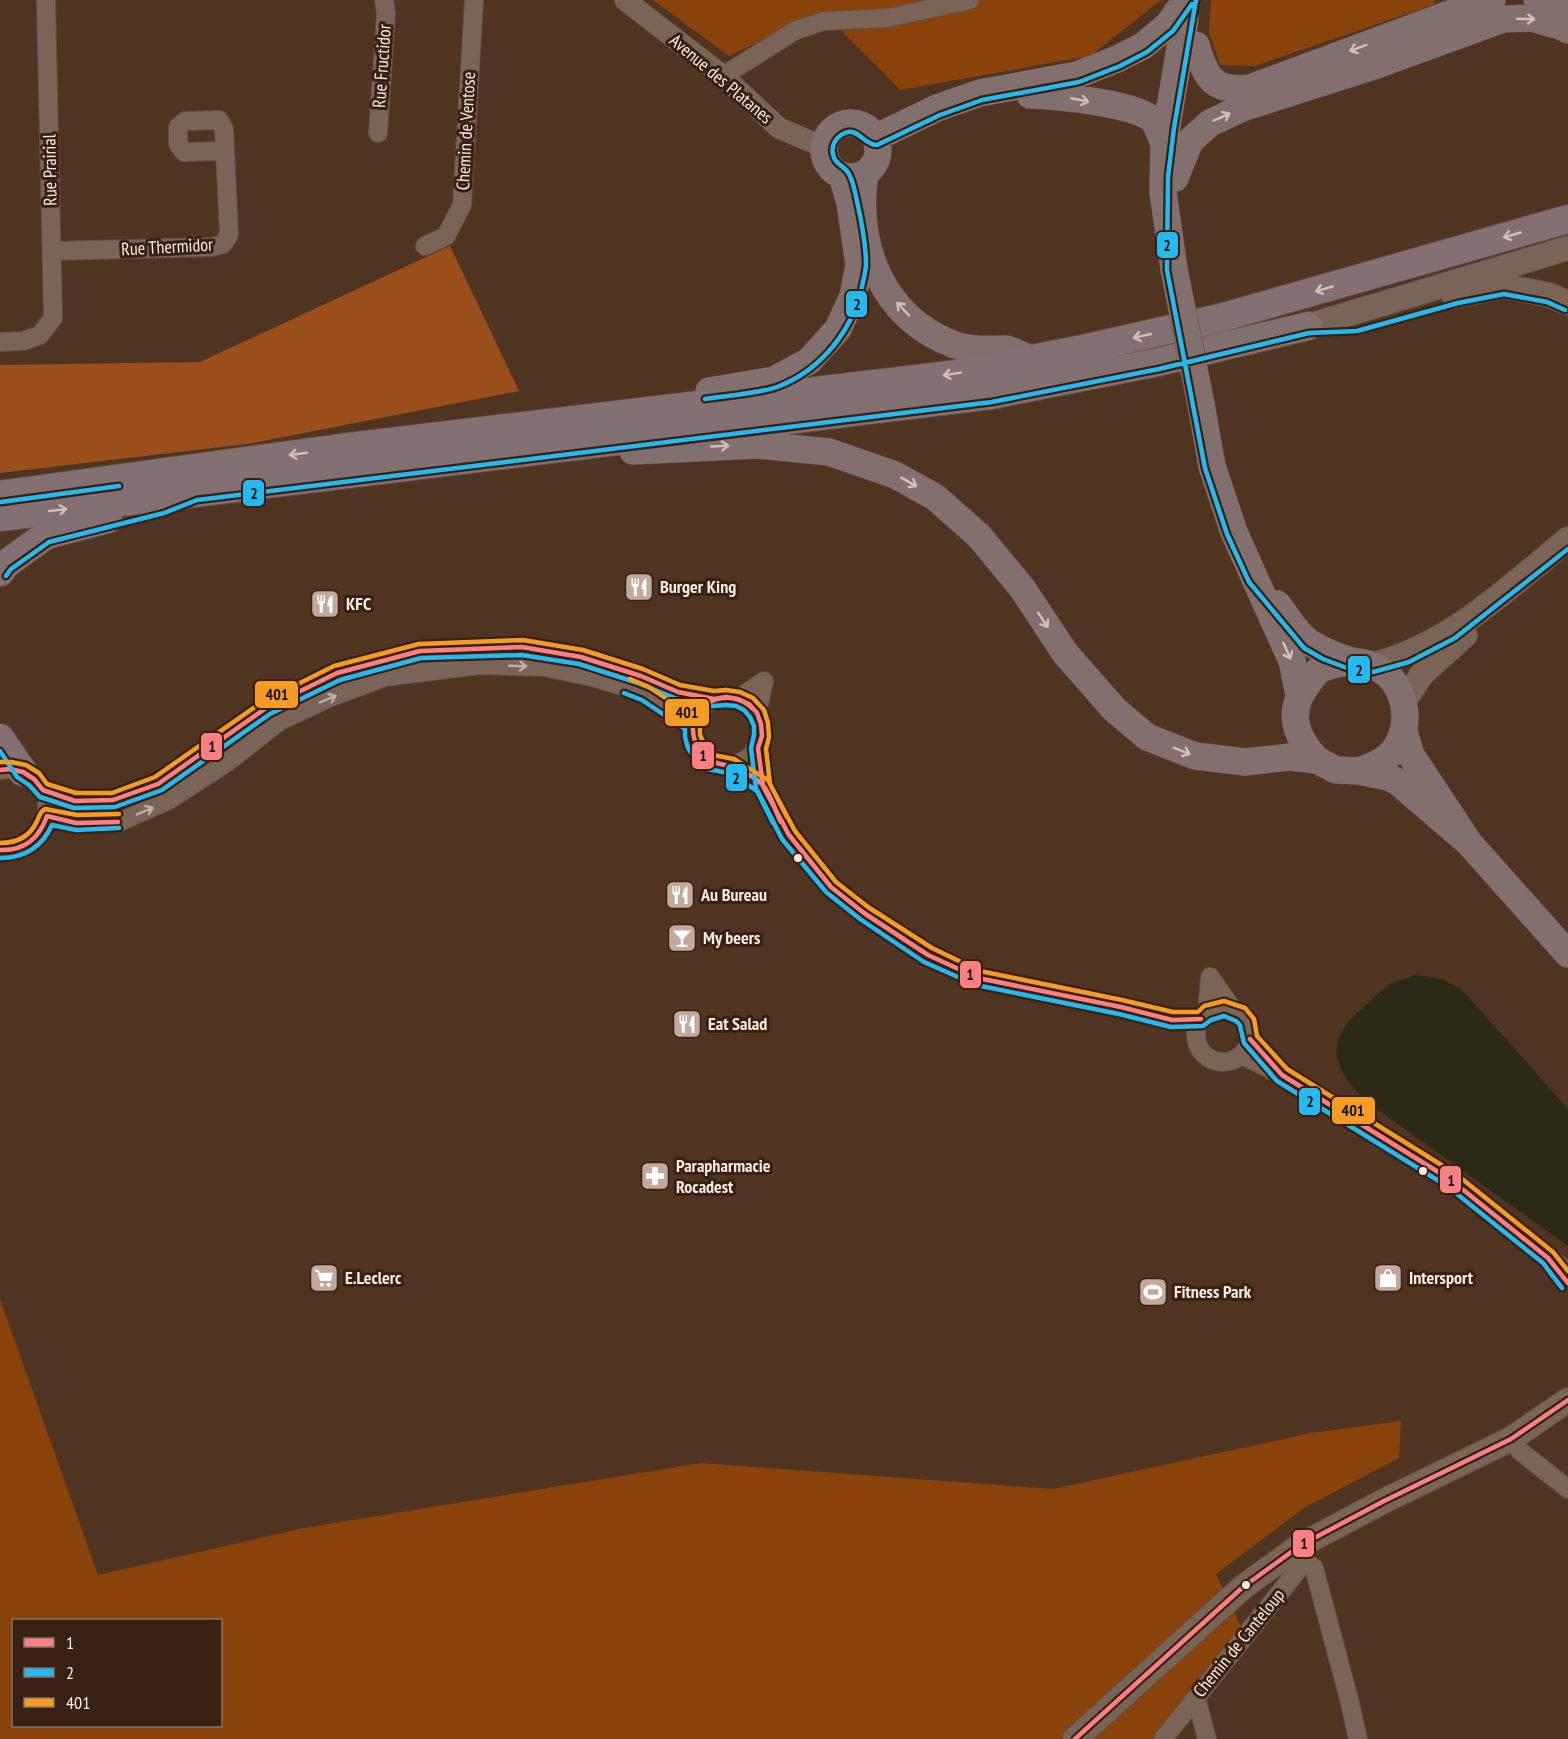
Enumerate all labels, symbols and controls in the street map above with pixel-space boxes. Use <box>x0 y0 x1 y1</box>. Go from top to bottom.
one-way arrow <box>1516 14 1535 25</box>
street label: Rue Fructidor <box>367 23 396 108</box>
street label: Avenue des Platanes <box>665 29 778 128</box>
one-way arrow <box>1349 43 1368 54</box>
street label: Chemin de Ventose <box>451 71 480 191</box>
one-way arrow <box>1069 95 1089 106</box>
one-way arrow <box>1212 111 1230 123</box>
street label: Rue Prairial <box>37 133 62 206</box>
one-way arrow <box>1503 230 1522 241</box>
line badge: 2 <box>1156 231 1179 259</box>
street label: Rue Thermidor <box>121 233 213 260</box>
text: 2 <box>1163 235 1171 255</box>
one-way arrow <box>1315 284 1334 295</box>
line badge: 2 <box>845 290 868 318</box>
text: 2 <box>853 294 861 314</box>
one-way arrow <box>896 301 910 316</box>
one-way arrow <box>1133 330 1152 342</box>
one-way arrow <box>943 369 963 380</box>
one-way arrow <box>709 441 729 452</box>
one-way arrow <box>288 449 308 460</box>
one-way arrow <box>900 477 917 489</box>
line badge: 2 <box>242 479 265 507</box>
text: 2 <box>250 483 258 503</box>
one-way arrow <box>48 504 67 515</box>
restaurant icon: Burger King <box>623 571 655 603</box>
place label: Burger King <box>660 575 736 598</box>
restaurant icon: KFC <box>309 588 341 620</box>
place label: KFC <box>346 592 371 615</box>
one-way arrow <box>1037 612 1049 628</box>
one-way arrow <box>1282 641 1294 659</box>
line badge: 2 <box>1347 655 1371 684</box>
text: 2 <box>1355 660 1363 680</box>
one-way arrow <box>508 661 528 672</box>
line badge: 401 <box>254 680 299 709</box>
text: 401 <box>266 684 288 704</box>
one-way arrow <box>319 693 337 704</box>
line badge: 401 <box>664 698 710 727</box>
text: 401 <box>676 702 698 722</box>
line badge: 1 <box>200 732 223 761</box>
text: 1 <box>208 736 216 756</box>
line badge: 1 <box>691 741 715 770</box>
text: 1 <box>699 745 707 765</box>
one-way arrow <box>1173 746 1191 757</box>
line badge: 2 <box>725 763 748 792</box>
text: 2 <box>732 768 740 788</box>
one-way arrow <box>136 804 154 815</box>
unlabelled marker <box>792 852 804 864</box>
restaurant icon: Au Bureau <box>664 879 696 911</box>
place label: Au Bureau <box>700 883 767 906</box>
bar icon: My beers <box>666 922 698 954</box>
place label: My beers <box>703 926 760 949</box>
line badge: 1 <box>959 960 982 989</box>
text: 1 <box>966 964 974 984</box>
restaurant icon: Eat Salad <box>671 1008 703 1040</box>
place label: Eat Salad <box>708 1012 767 1035</box>
line badge: 2 <box>1298 1087 1321 1116</box>
text: 2 <box>1306 1091 1314 1111</box>
line badge: 401 <box>1331 1096 1376 1125</box>
text: 401 <box>1342 1100 1364 1120</box>
place label: Parapharmacie Rocadest <box>676 1154 771 1198</box>
pharmacy icon: Parapharmacie Rocadest <box>639 1160 671 1192</box>
unlabelled marker <box>1417 1165 1429 1177</box>
line badge: 1 <box>1439 1165 1462 1194</box>
text: 1 <box>1447 1170 1455 1190</box>
supermarket icon: E.Leclerc <box>308 1262 340 1294</box>
shop icon: Intersport <box>1372 1262 1404 1294</box>
place label: E.Leclerc <box>345 1266 402 1289</box>
place label: Intersport <box>1409 1266 1474 1289</box>
sports icon: Fitness Park <box>1137 1276 1169 1308</box>
place label: Fitness Park <box>1174 1280 1252 1303</box>
line badge: 1 <box>1292 1529 1315 1558</box>
text: 1 <box>1300 1533 1308 1553</box>
unlabelled marker <box>1240 1579 1252 1591</box>
street label: Chemin de Canteloup <box>1188 1584 1289 1702</box>
legend <box>12 1619 222 1727</box>
text: 1 <box>66 1631 74 1654</box>
text: 2 <box>66 1661 74 1684</box>
text: 401 <box>66 1691 90 1714</box>

